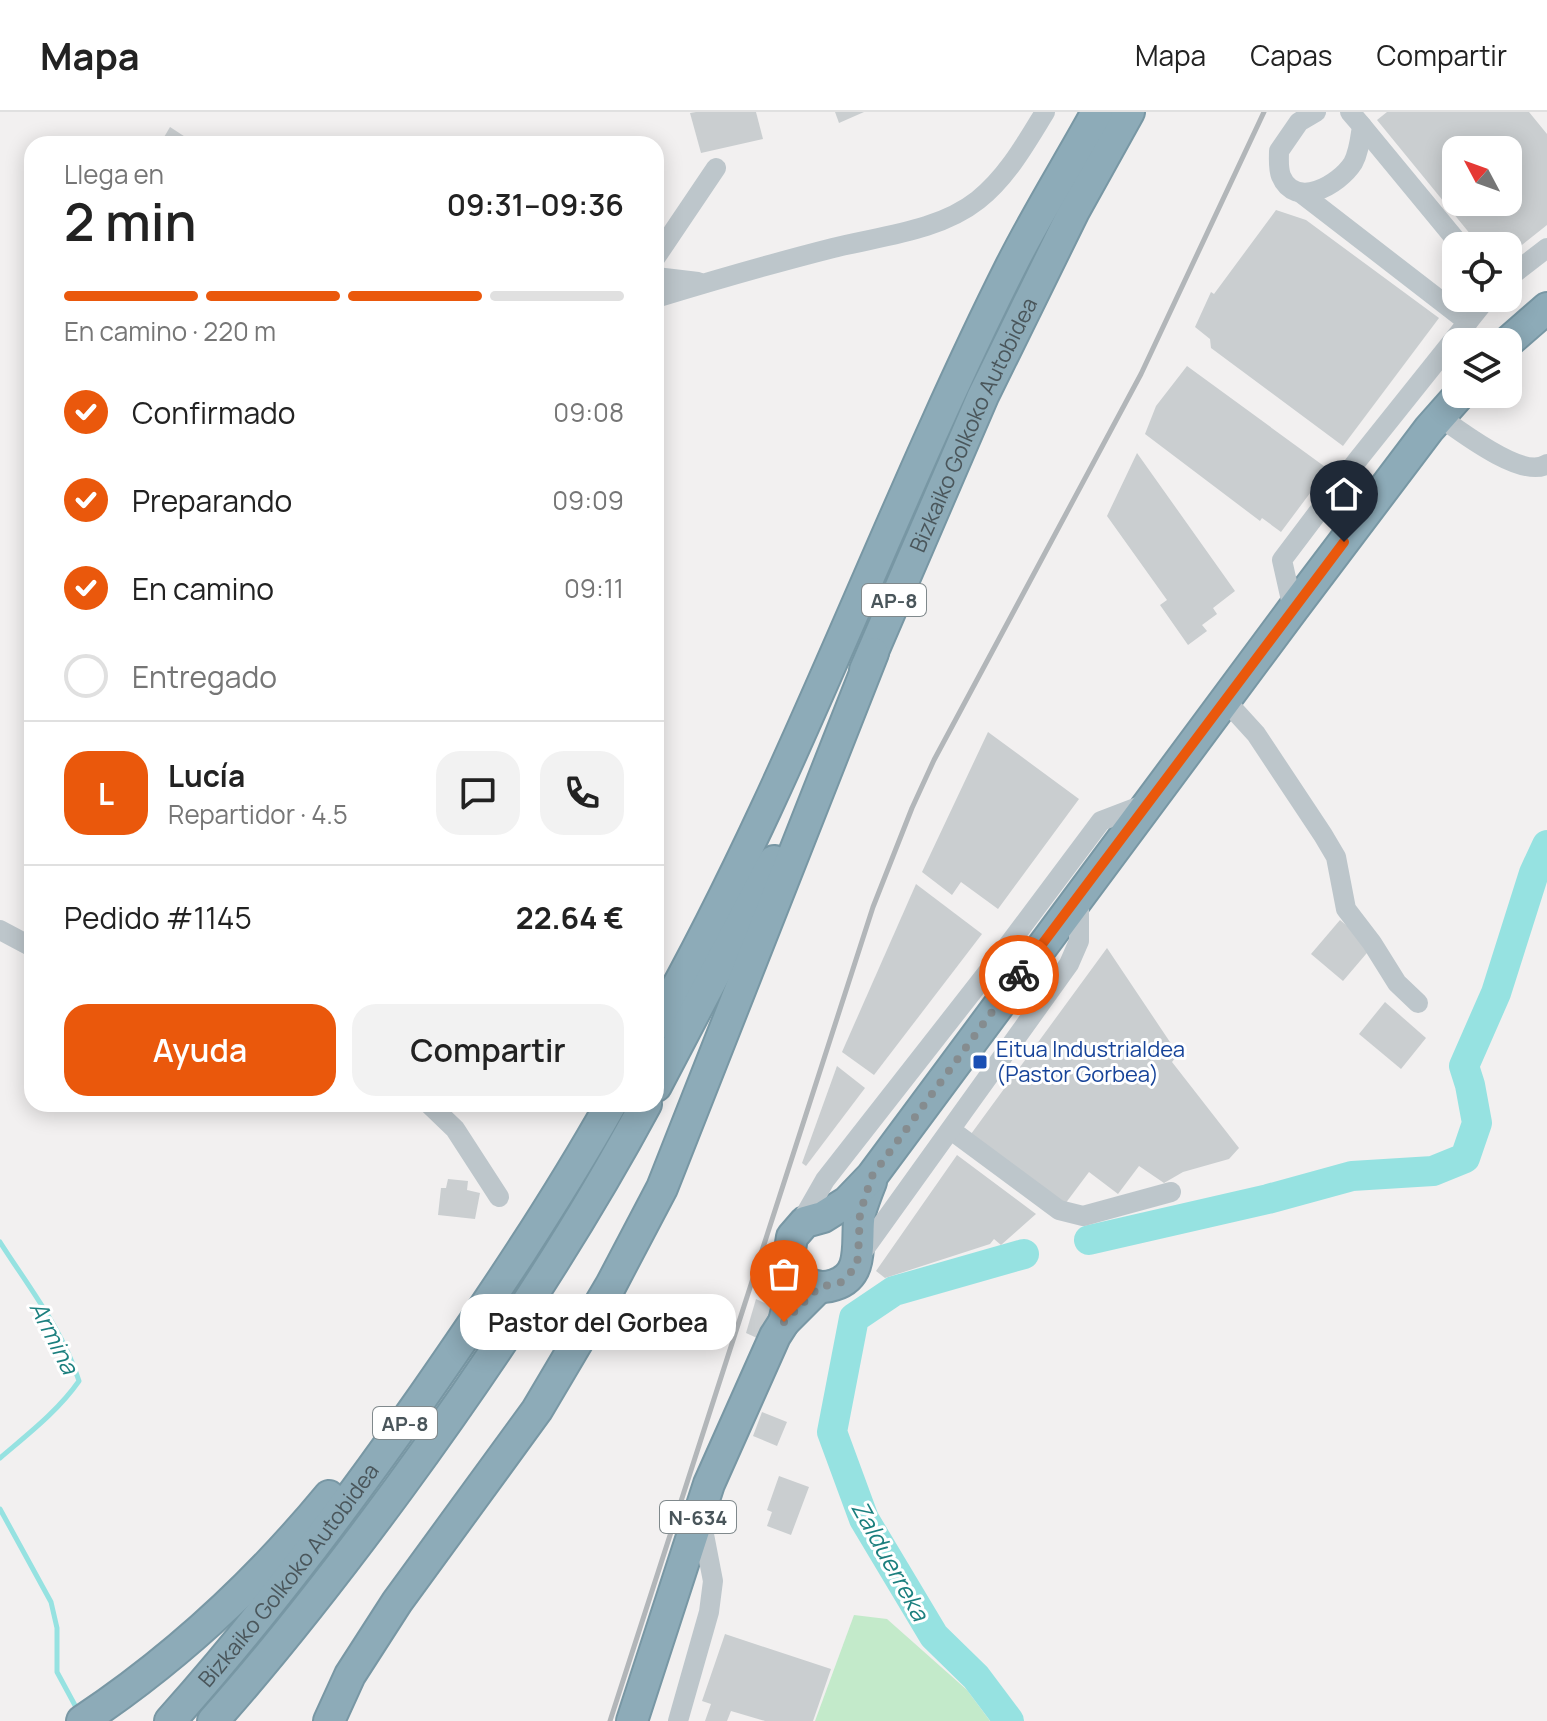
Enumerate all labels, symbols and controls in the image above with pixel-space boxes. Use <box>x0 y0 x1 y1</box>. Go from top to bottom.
text: Mapa <box>40 29 140 81</box>
text: Mapa <box>1135 36 1206 74</box>
text: Capas <box>1250 36 1333 74</box>
text: Compartir <box>1377 36 1507 74</box>
north arrow <box>1442 136 1522 216</box>
map controls <box>1442 136 1522 408</box>
text: Llega en <box>64 156 164 192</box>
text: 09:31–09:36 <box>447 184 624 225</box>
text: 2 min <box>64 186 197 257</box>
button: locate <box>1442 232 1522 312</box>
street label: Bizkaiko Golkoko Autobidea <box>902 292 1044 557</box>
text: En camino · 220 m <box>64 313 276 349</box>
button: layers <box>1442 328 1522 408</box>
icon: check <box>64 390 108 434</box>
text: Confirmado <box>132 392 296 433</box>
text: 09:08 <box>553 394 624 430</box>
pin <box>1310 460 1378 542</box>
icon: home <box>1322 472 1366 516</box>
icon: check <box>64 478 108 522</box>
text: Preparando <box>132 480 292 521</box>
text: 09:09 <box>552 482 624 518</box>
icon: check <box>64 566 108 610</box>
text: En camino <box>132 568 274 609</box>
text: 09:11 <box>564 570 624 606</box>
road number: AP-8 <box>862 584 926 616</box>
text: Entregado <box>132 656 277 697</box>
button: chat <box>436 751 520 835</box>
button: phone <box>540 751 624 835</box>
text: Lucía <box>168 755 245 796</box>
text: L <box>98 773 114 814</box>
text: Repartidor · 4.5 <box>168 796 348 832</box>
text: Pedido #1145 <box>64 897 252 938</box>
text: 22.64 € <box>516 897 624 938</box>
courier <box>979 935 1059 1015</box>
icon: bike <box>997 953 1041 997</box>
button: Ayuda <box>64 1004 336 1096</box>
button: Compartir <box>352 1004 624 1096</box>
place label: Eitua Industrialdea (Pastor Gorbea) <box>996 1034 1185 1089</box>
marker: Eitua Industrialdea (Pastor Gorbea) <box>971 1053 989 1071</box>
pin <box>750 1240 818 1322</box>
icon: bag <box>762 1252 806 1296</box>
callout: Pastor del Gorbea <box>460 1294 736 1350</box>
water label: Armina <box>23 1295 88 1380</box>
text: Pastor del Gorbea <box>488 1304 708 1340</box>
road number: AP-8 <box>373 1407 437 1439</box>
street label: Bizkaiko Golkoko Autobidea <box>191 1457 386 1693</box>
water label: Zalduerreka <box>844 1494 938 1627</box>
road number: N-634 <box>660 1501 736 1533</box>

